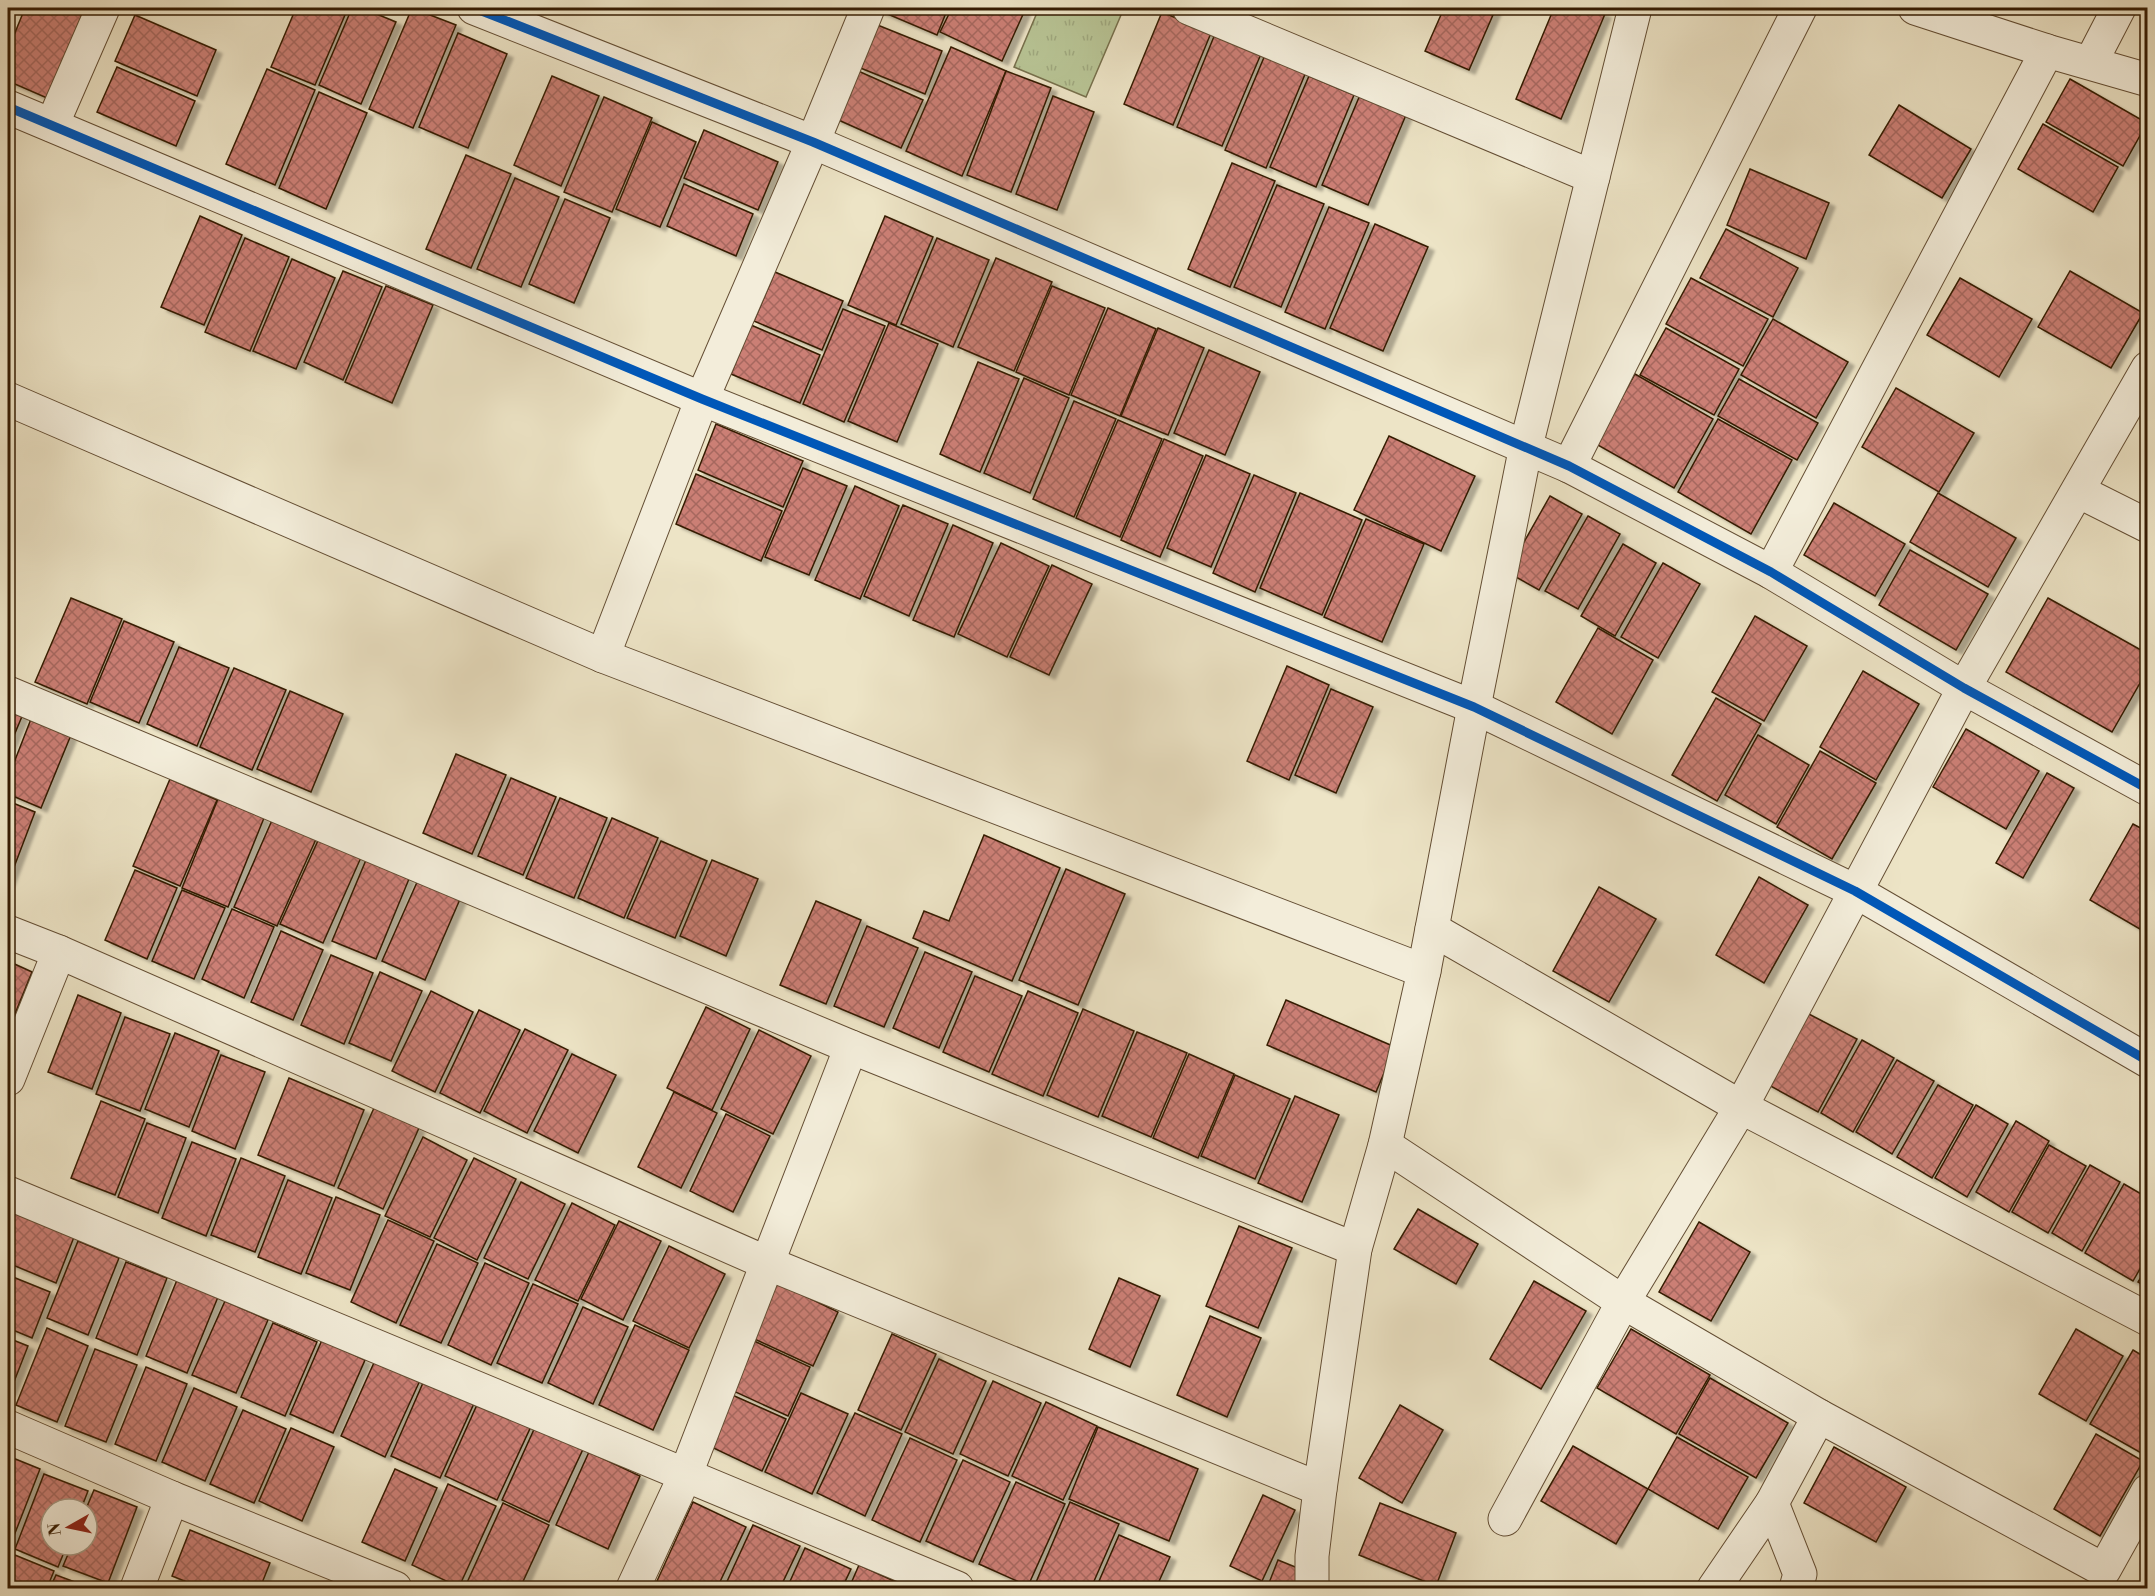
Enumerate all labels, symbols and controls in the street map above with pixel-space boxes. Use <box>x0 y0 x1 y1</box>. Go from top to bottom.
north arrow <box>39 1497 99 1557</box>
text: N <box>44 1521 66 1537</box>

